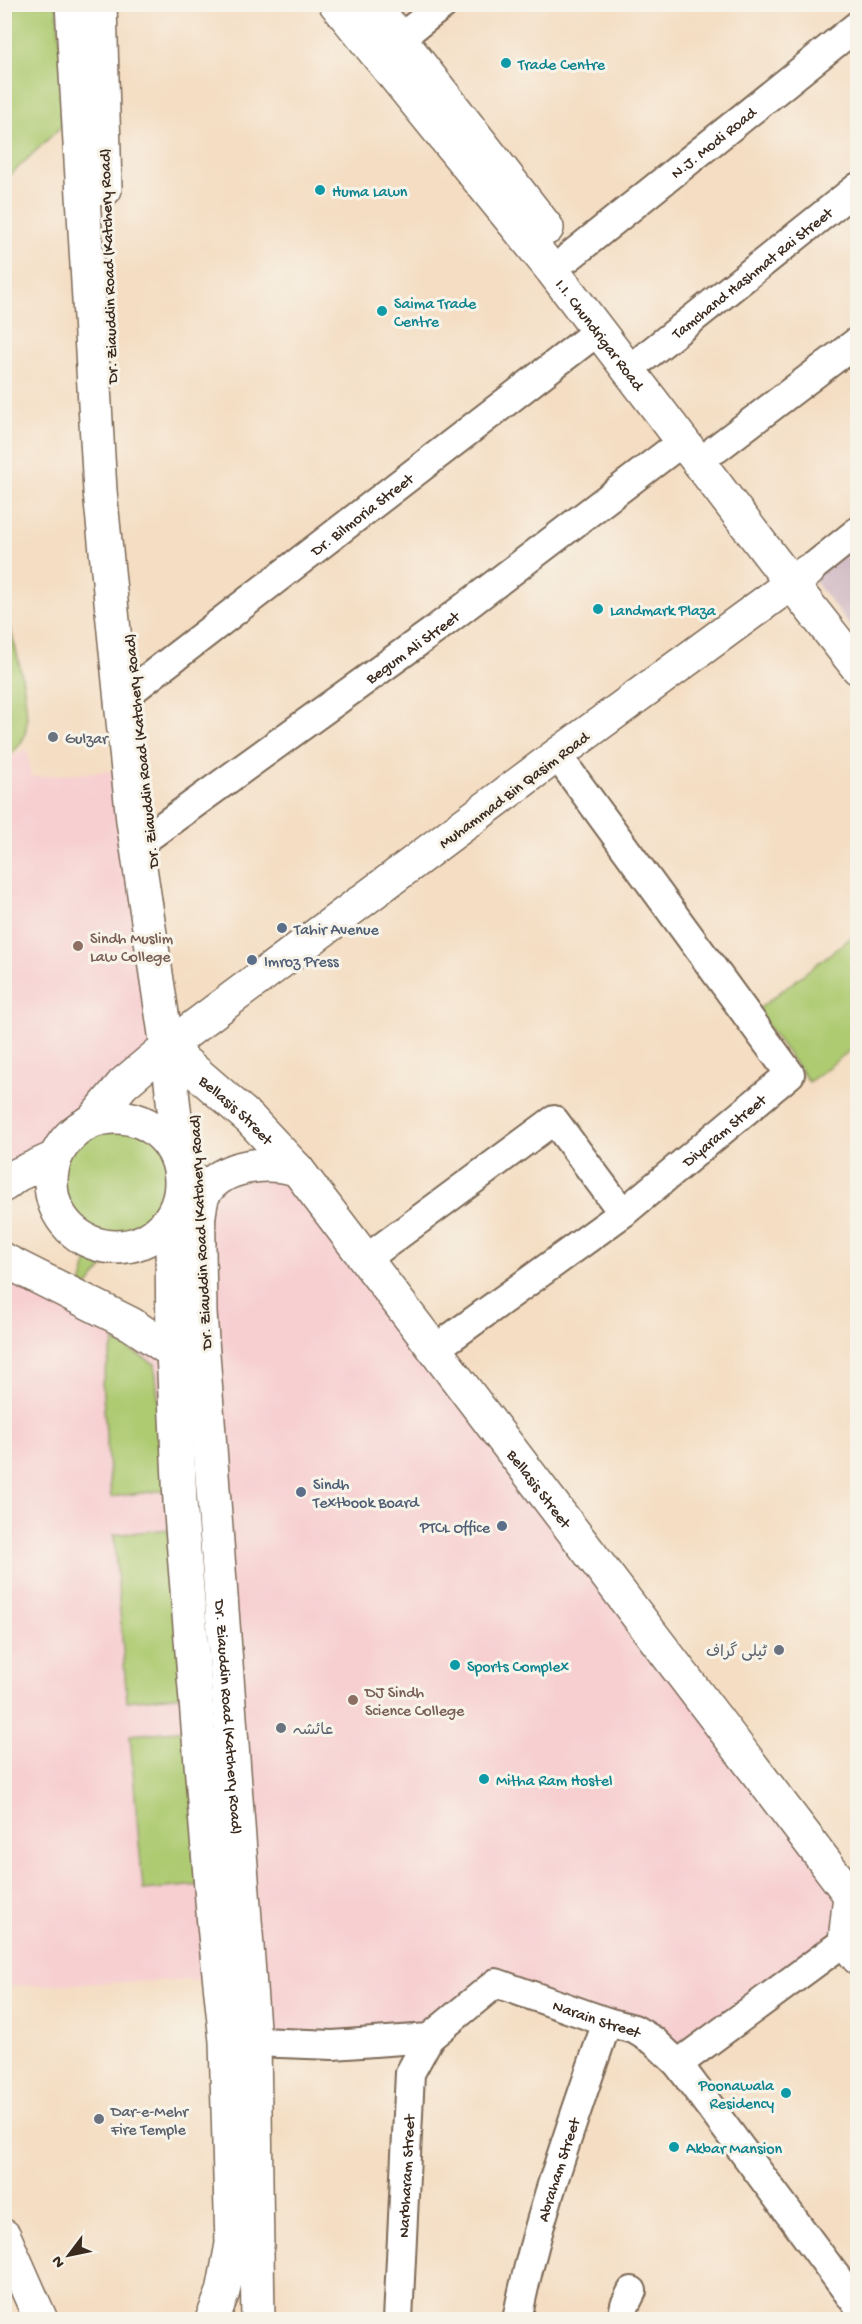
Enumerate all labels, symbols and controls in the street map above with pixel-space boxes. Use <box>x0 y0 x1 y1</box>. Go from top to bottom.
marker: Trade Centre <box>499 56 513 70</box>
place label: Trade Centre <box>517 57 606 76</box>
street label: N.J. Modi Road <box>668 104 762 184</box>
street label: Dr. Ziauddin Road (Katchery Road) <box>97 148 124 385</box>
marker: Huma Lawn <box>313 183 327 197</box>
place label: Huma Lawn <box>332 184 408 203</box>
street label: Tamchand Hashmat Rai Street <box>668 204 839 345</box>
street label: I.I. Chundrigar Road <box>549 277 647 397</box>
place label: Saima Trade Centre <box>394 296 477 333</box>
marker: Saima Trade Centre <box>375 304 389 318</box>
street label: Dr. Bilmoria Street <box>307 470 419 562</box>
marker: Landmark Plaza <box>591 602 605 616</box>
place label: Landmark Plaza <box>610 603 717 622</box>
street label: Begum Ali Street <box>362 608 465 690</box>
street label: Dr. Ziauddin Road (Katchery Road) <box>122 633 165 870</box>
street label: Muhammad Bin Qasim Road <box>436 728 595 854</box>
marker: Gulzar <box>46 730 60 744</box>
place label: Gulzar <box>65 731 109 750</box>
marker: Tahir Avenue <box>275 921 289 935</box>
place label: Tahir Avenue <box>293 922 379 941</box>
place label: Sindh Muslim Law College <box>90 931 174 968</box>
marker: Sindh Muslim Law College <box>71 939 85 953</box>
marker: Imroz Press <box>245 953 259 967</box>
place label: Imroz Press <box>264 954 340 973</box>
street label: Bellasis Street <box>193 1072 276 1151</box>
street label: Diyaram Street <box>679 1091 772 1173</box>
street label: Dr. Ziauddin Road (Katchery Road) <box>187 1114 218 1351</box>
street label: Bellasis Street <box>501 1446 574 1534</box>
place label: Sindh Textbook Board <box>312 1477 420 1514</box>
marker: Sindh Textbook Board <box>294 1485 308 1499</box>
marker: PTCL Office <box>495 1519 509 1533</box>
place label: PTCL Office <box>419 1520 491 1539</box>
street label: Dr. Ziauddin Road (Katchery Road) <box>208 1598 245 1835</box>
place label: ٹیلی گراف <box>706 1641 767 1663</box>
marker: ٹیلی گراف <box>772 1643 786 1657</box>
marker: Sports Complex <box>448 1658 462 1672</box>
place label: Sports Complex <box>467 1659 569 1678</box>
place label: DJ Sindh Science College <box>364 1685 465 1722</box>
marker: DJ Sindh Science College <box>346 1693 360 1707</box>
marker: عائشہ <box>274 1721 288 1735</box>
place label: عائشہ <box>293 1722 333 1741</box>
marker: Mitha Ram Hostel <box>477 1772 491 1786</box>
place label: Mitha Ram Hostel <box>496 1773 612 1792</box>
street label: Narain Street <box>549 1998 644 2045</box>
place label: Poonawala Residency <box>697 2078 775 2115</box>
marker: Poonawala Residency <box>779 2086 793 2100</box>
place label: Dar-e-Mehr Fire Temple <box>110 2104 189 2141</box>
marker: Dar-e-Mehr Fire Temple <box>92 2112 106 2126</box>
street label: Narbharam Street <box>396 2113 421 2238</box>
street label: Abraham Street <box>535 2115 587 2224</box>
marker: Akbar Mansion <box>667 2140 681 2154</box>
place label: Akbar Mansion <box>686 2141 783 2160</box>
north arrow <box>39 2225 99 2285</box>
text: N <box>48 2251 70 2271</box>

